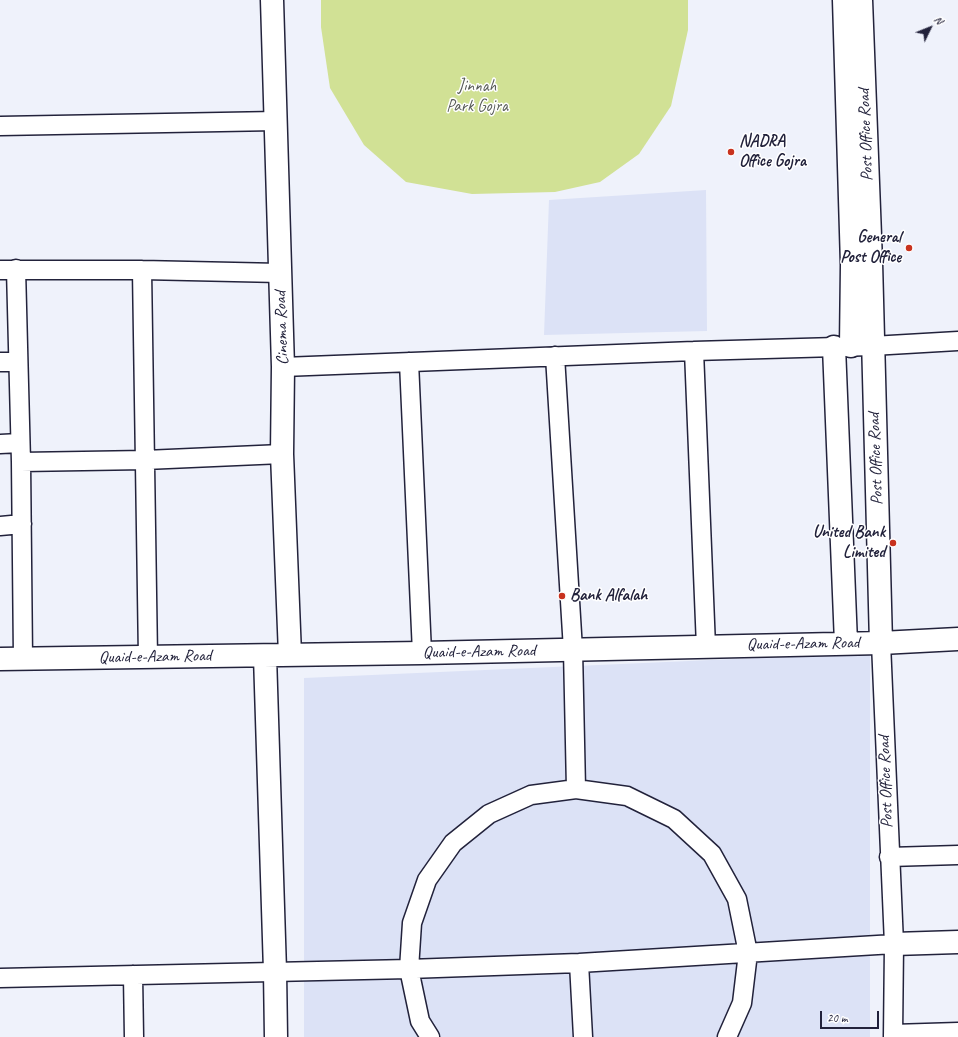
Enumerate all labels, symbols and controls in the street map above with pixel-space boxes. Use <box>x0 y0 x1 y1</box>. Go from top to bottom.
north arrow <box>910 8 950 48</box>
text: N <box>931 13 946 27</box>
park label: Jinnah Park Gojra <box>446 77 508 117</box>
street label: Post Office Road <box>854 88 878 182</box>
place label: NADRA Office Gojra <box>739 132 806 172</box>
marker: NADRA Office Gojra <box>726 147 736 157</box>
place label: General Post Office <box>840 228 901 268</box>
marker: General Post Office <box>904 243 914 253</box>
street label: Cinema Road <box>271 291 293 365</box>
street label: Post Office Road <box>864 412 888 506</box>
place label: United Bank Limited <box>813 523 885 563</box>
marker: United Bank Limited <box>888 538 898 548</box>
place label: Bank Alfalah <box>570 586 647 606</box>
marker: Bank Alfalah <box>557 591 567 601</box>
street label: Quaid-e-Azam Road <box>746 633 860 655</box>
street label: Quaid-e-Azam Road <box>422 641 536 663</box>
street label: Quaid-e-Azam Road <box>98 646 212 668</box>
street label: Post Office Road <box>874 735 898 829</box>
scale bar <box>822 1003 881 1029</box>
text: 20 m <box>827 1010 847 1026</box>

